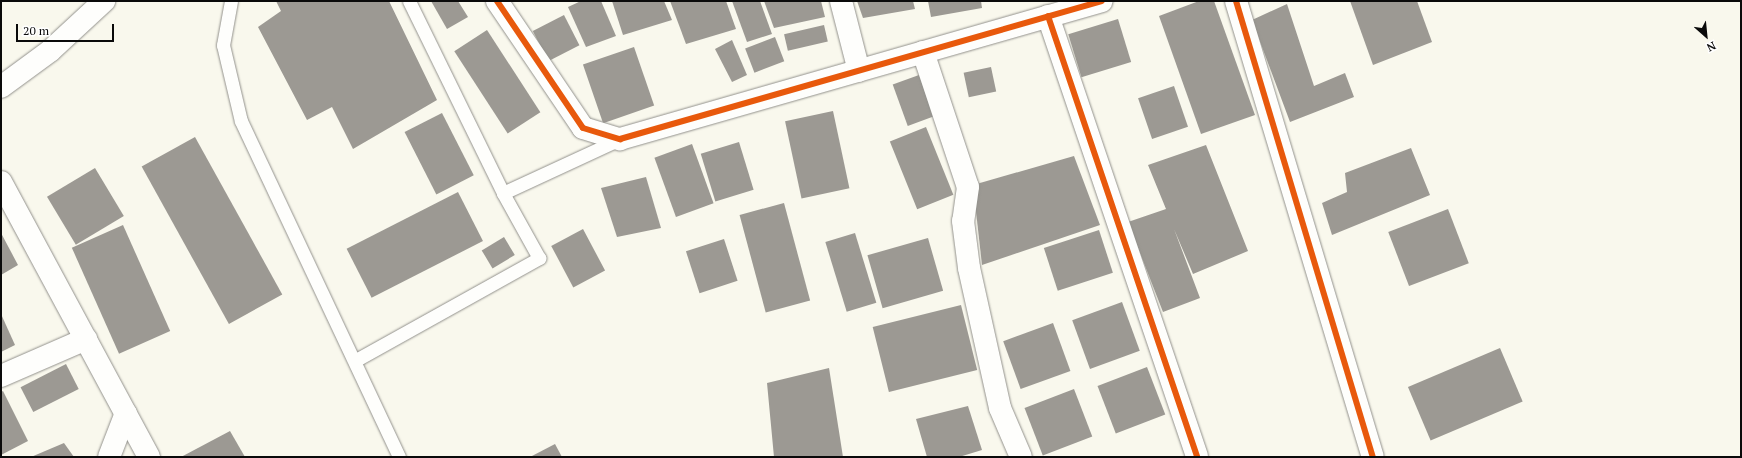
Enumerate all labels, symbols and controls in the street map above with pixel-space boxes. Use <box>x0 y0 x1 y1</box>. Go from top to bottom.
scale bar <box>18 16 116 42</box>
north arrow <box>1686 16 1726 56</box>
text: 20 m <box>23 23 49 38</box>
text: N <box>1705 39 1718 55</box>

